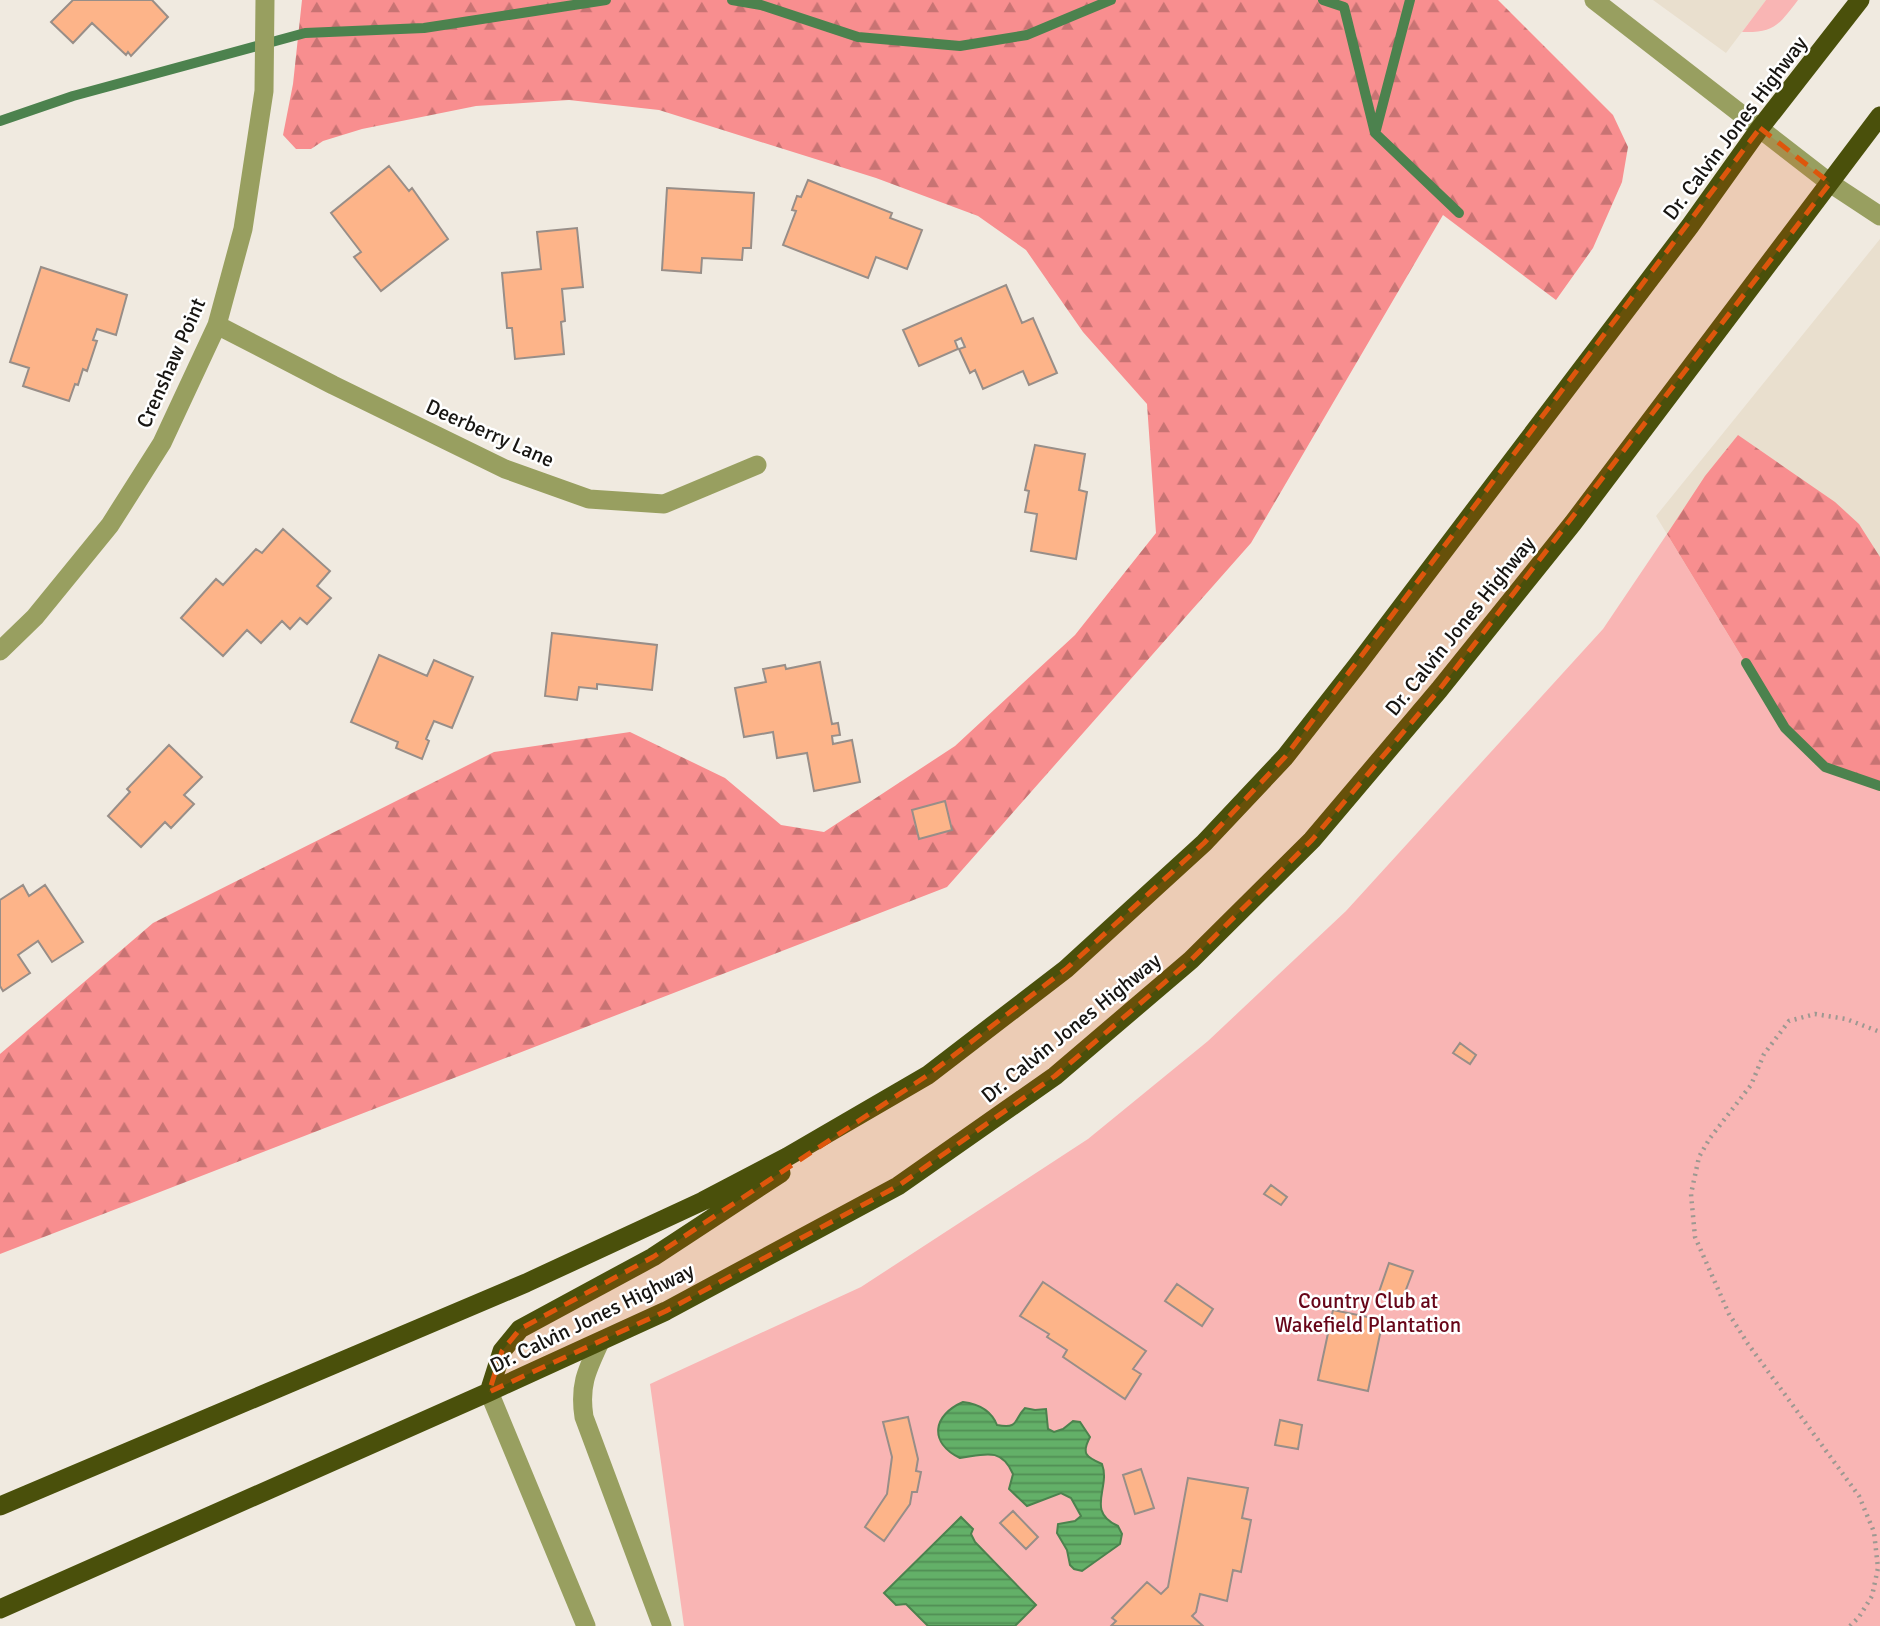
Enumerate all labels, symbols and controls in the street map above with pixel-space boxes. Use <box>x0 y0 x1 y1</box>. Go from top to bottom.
street label: Dr. Calvin Jones Highway <box>1657 31 1813 225</box>
street label: Crenshaw Point <box>131 294 211 432</box>
street label: Deerberry Lane <box>422 393 558 473</box>
street label: Dr. Calvin Jones Highway <box>1380 531 1541 721</box>
street label: Dr. Calvin Jones Highway <box>976 947 1166 1108</box>
street label: Dr. Calvin Jones Highway <box>486 1257 698 1379</box>
park label: Country Club at Wakefield Plantation <box>1275 1288 1461 1338</box>

